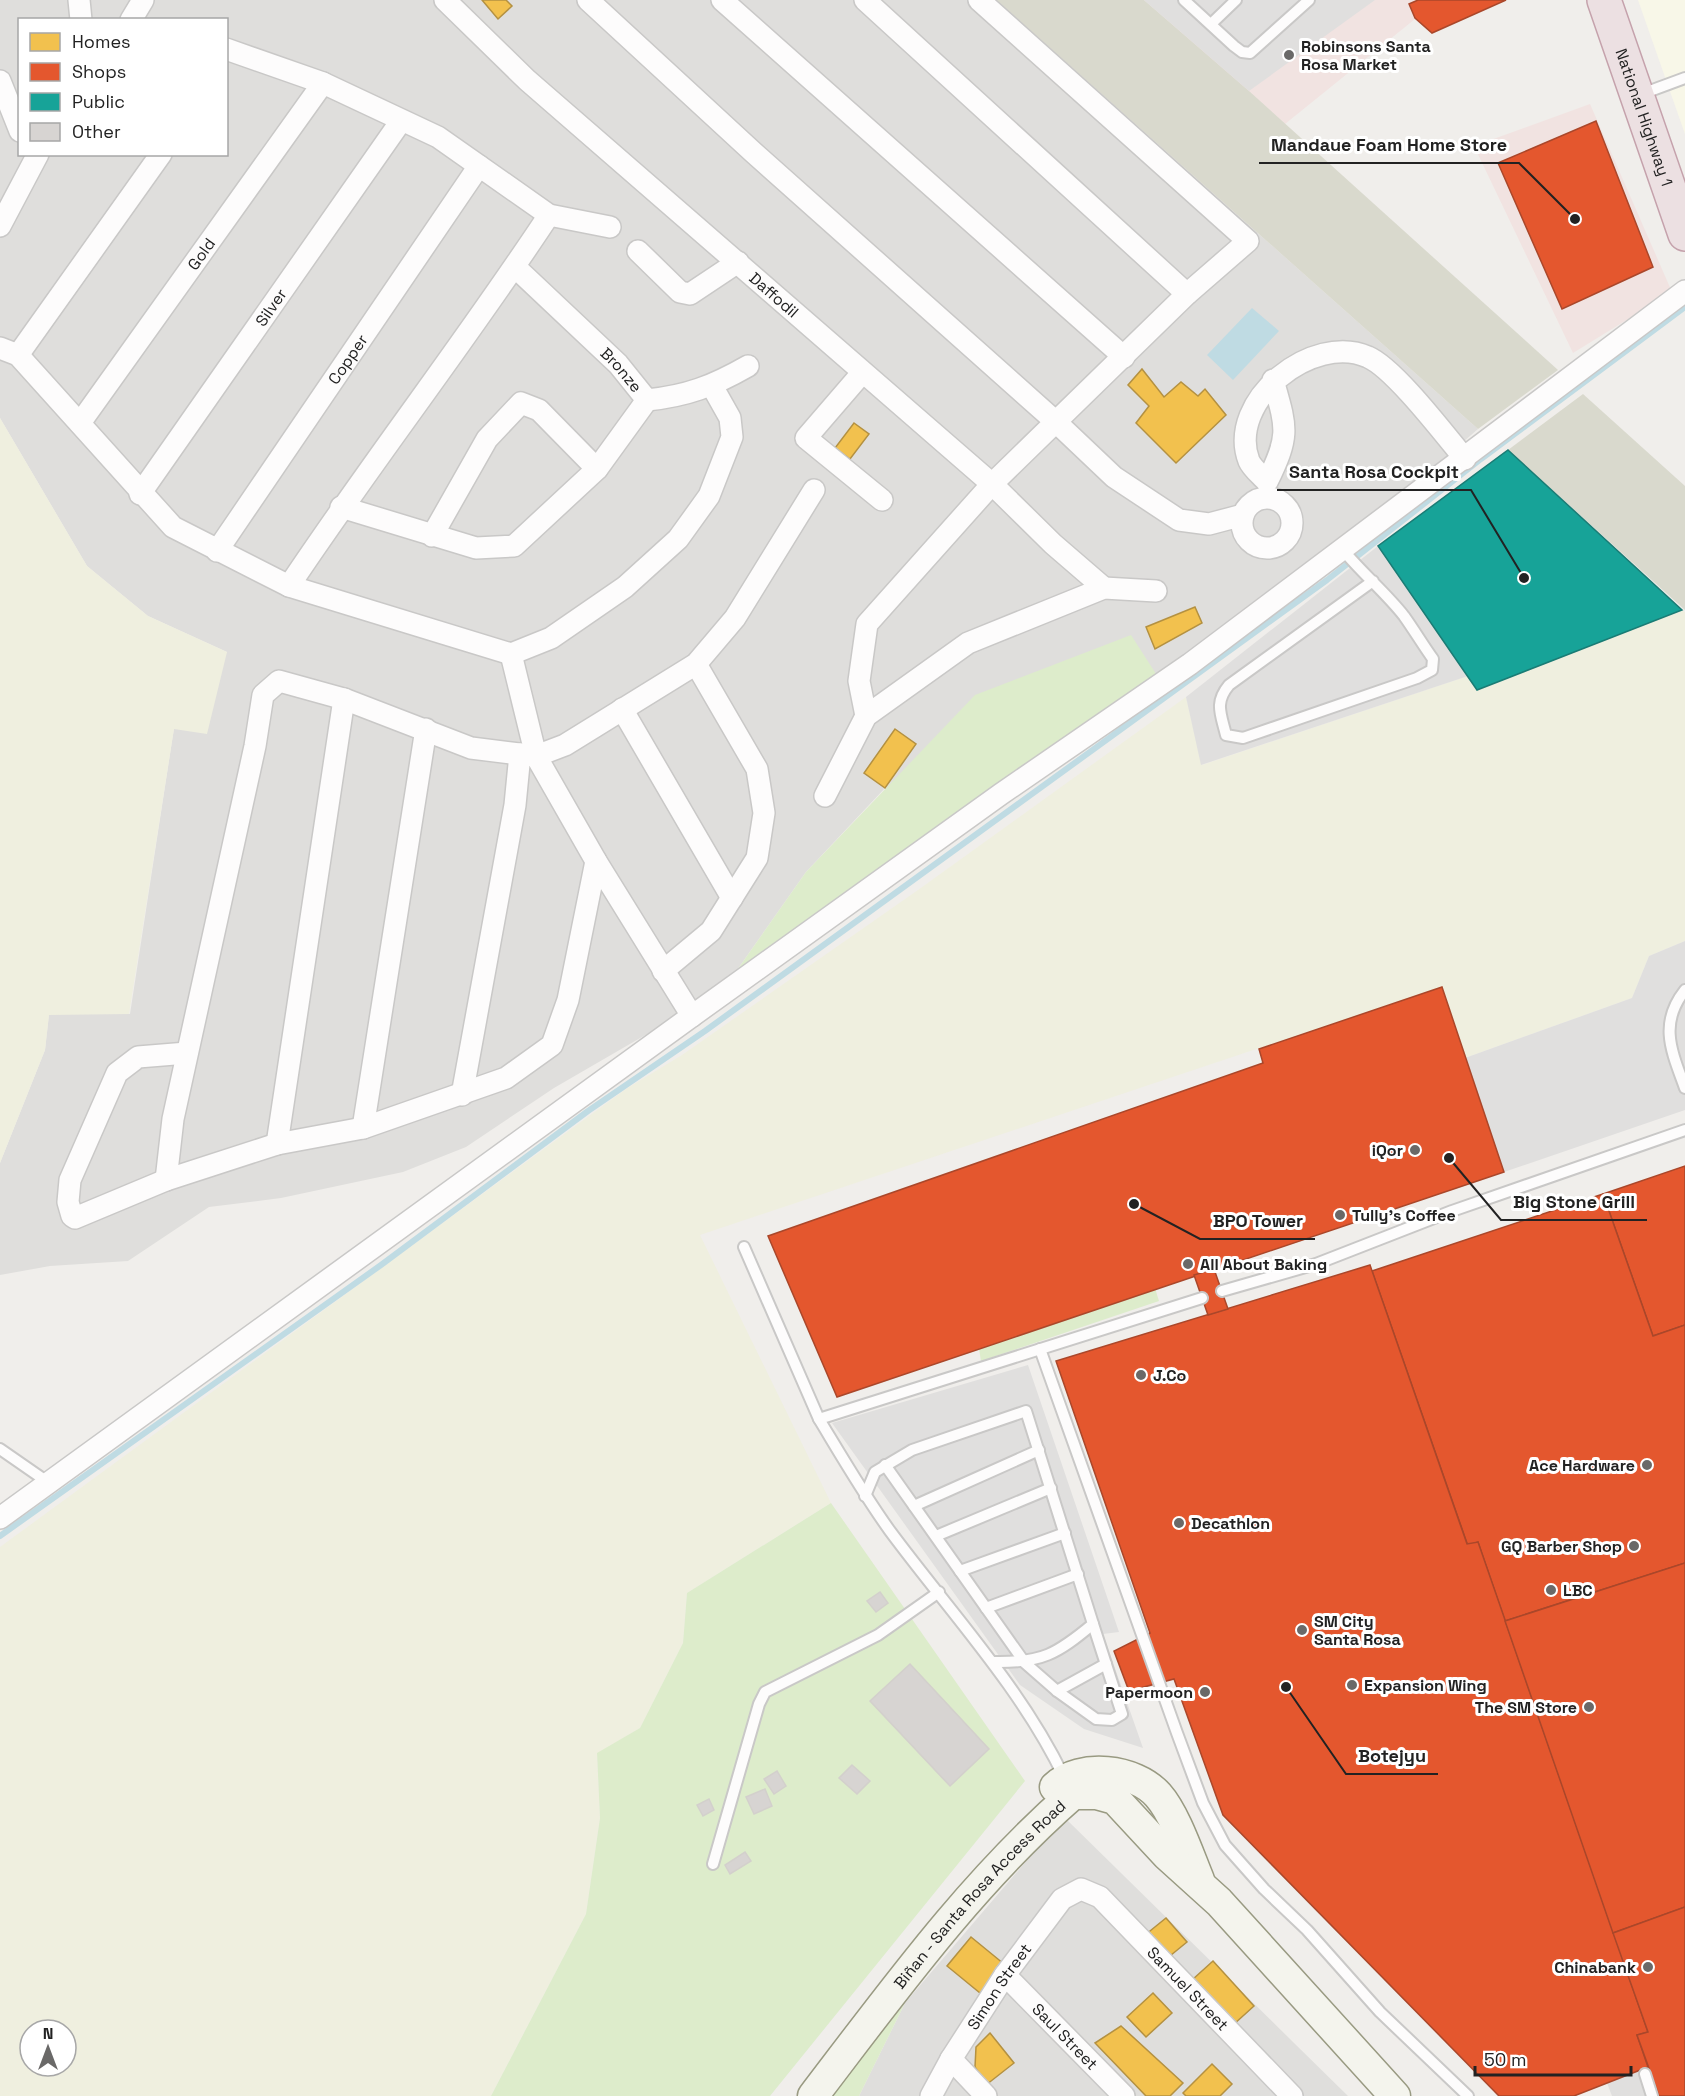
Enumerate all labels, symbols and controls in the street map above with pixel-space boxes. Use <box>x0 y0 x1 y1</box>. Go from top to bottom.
legend <box>18 18 228 156</box>
text: Homes <box>72 30 131 53</box>
place label: Robinsons Santa Rosa Market <box>1301 36 1431 75</box>
street label: National Highway 1 <box>1611 46 1678 189</box>
marker: Robinsons Santa Rosa Market <box>1282 48 1296 62</box>
text: Shops <box>72 60 126 83</box>
text: Public <box>72 90 125 113</box>
text: Other <box>72 120 121 143</box>
callout: Mandaue Foam Home Store <box>1259 127 1519 163</box>
text: Mandaue Foam Home Store <box>1271 133 1507 156</box>
street label: Gold <box>182 234 220 274</box>
street label: Daffodil <box>745 267 803 322</box>
street label: Silver <box>250 284 291 330</box>
street label: Copper <box>323 330 372 388</box>
street label: Bronze <box>596 342 647 397</box>
callout: Santa Rosa Cockpit <box>1277 454 1471 490</box>
text: Santa Rosa Cockpit <box>1289 460 1459 483</box>
place label: iQor <box>1372 1140 1403 1161</box>
marker: iQor <box>1408 1143 1422 1157</box>
callout: Big Stone Grill <box>1501 1184 1647 1220</box>
text: Big Stone Grill <box>1513 1190 1635 1213</box>
callout: BPO Tower <box>1200 1203 1315 1239</box>
place label: Tully's Coffee <box>1352 1205 1456 1226</box>
marker: Tully's Coffee <box>1333 1208 1347 1222</box>
text: BPO Tower <box>1213 1209 1303 1232</box>
place label: All About Baking <box>1200 1254 1327 1275</box>
marker: All About Baking <box>1181 1257 1195 1271</box>
place label: J.Co <box>1153 1365 1187 1386</box>
marker: J.Co <box>1134 1368 1148 1382</box>
place label: Ace Hardware <box>1529 1455 1635 1476</box>
marker: Ace Hardware <box>1640 1458 1654 1472</box>
place label: Decathlon <box>1191 1513 1270 1534</box>
marker: Decathlon <box>1172 1516 1186 1530</box>
place label: GQ Barber Shop <box>1501 1536 1622 1557</box>
marker: GQ Barber Shop <box>1627 1539 1641 1553</box>
place label: LBC <box>1563 1580 1593 1601</box>
marker: LBC <box>1544 1583 1558 1597</box>
place label: SM City Santa Rosa <box>1314 1611 1401 1650</box>
marker: SM City Santa Rosa <box>1295 1623 1309 1637</box>
place label: Expansion Wing <box>1364 1675 1487 1696</box>
marker: Expansion Wing <box>1345 1678 1359 1692</box>
place label: Papermoon <box>1105 1682 1193 1703</box>
marker: Papermoon <box>1198 1685 1212 1699</box>
place label: The SM Store <box>1475 1697 1577 1718</box>
marker: The SM Store <box>1582 1700 1596 1714</box>
callout: Botejyu <box>1346 1738 1438 1774</box>
text: Botejyu <box>1358 1744 1426 1767</box>
street label: Biñan - Santa Rosa Access Road <box>889 1795 1070 1993</box>
street label: Simon Street <box>962 1939 1036 2034</box>
street label: Samuel Street <box>1143 1942 1234 2035</box>
place label: Chinabank <box>1554 1957 1636 1978</box>
marker: Chinabank <box>1641 1960 1655 1974</box>
street label: Saul Street <box>1028 1998 1103 2074</box>
north arrow <box>18 2018 78 2078</box>
text: N <box>43 2023 53 2044</box>
scale bar <box>1475 2039 1631 2077</box>
text: 50 m <box>1484 2048 1526 2071</box>

